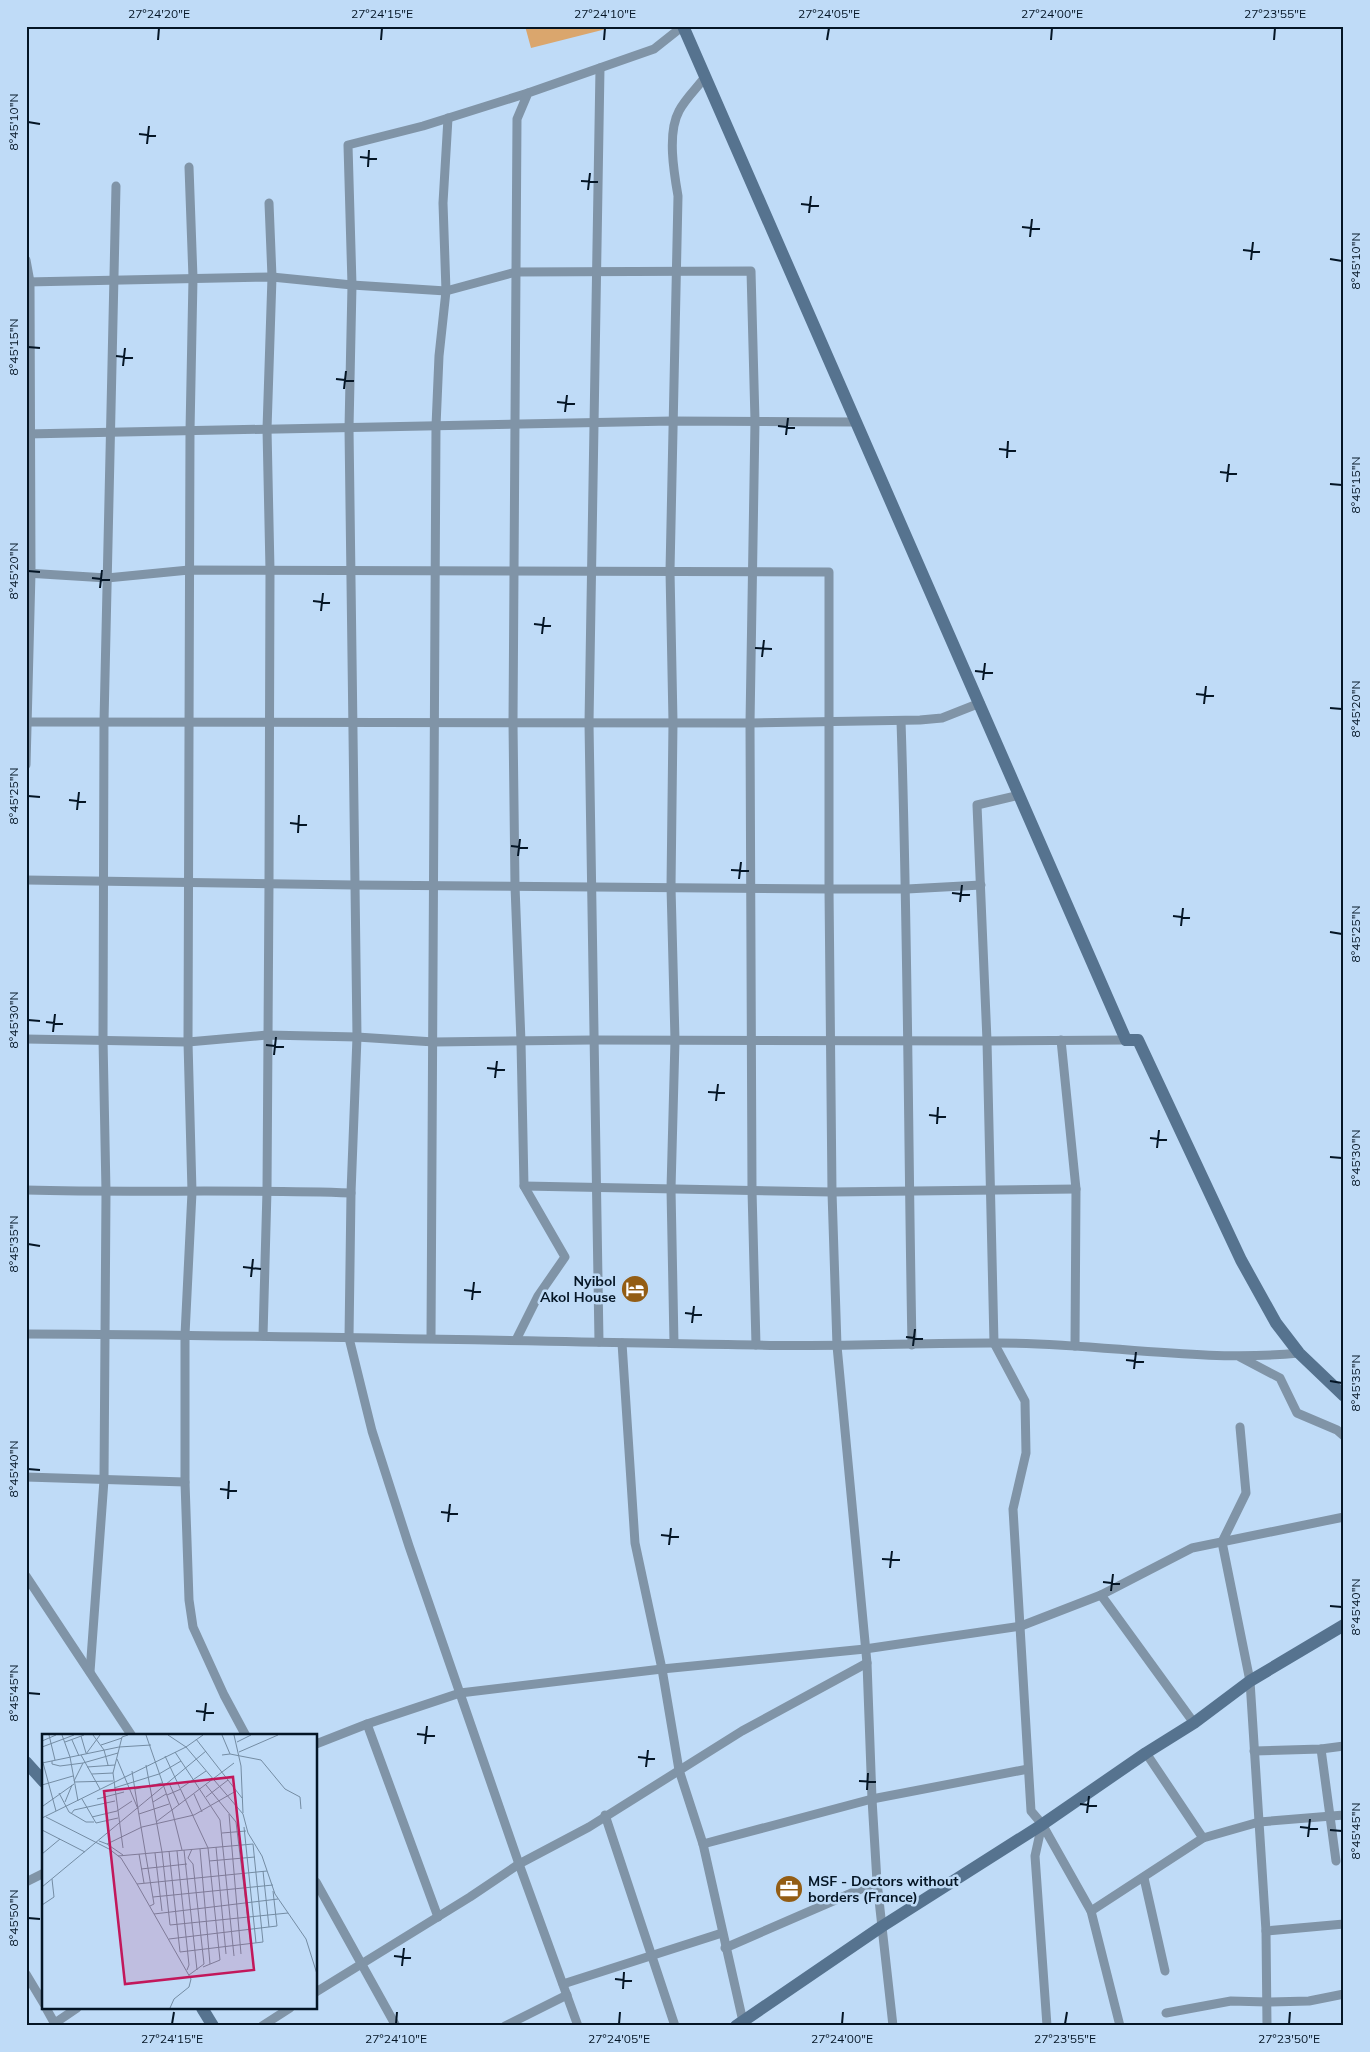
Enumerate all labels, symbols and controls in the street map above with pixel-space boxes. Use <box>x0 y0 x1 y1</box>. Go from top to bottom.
text: 27°24'20"E <box>128 6 190 21</box>
text: 27°24'15"E <box>351 6 413 21</box>
text: 27°24'10"E <box>574 6 636 21</box>
text: 27°24'05"E <box>798 6 860 21</box>
text: 27°24'00"E <box>1021 6 1083 21</box>
text: 27°23'55"E <box>1244 6 1306 21</box>
text: 8°45'10"N <box>6 94 21 150</box>
text: 8°45'10"N <box>1348 233 1363 289</box>
text: 8°45'15"N <box>6 319 21 375</box>
text: 8°45'15"N <box>1348 457 1363 513</box>
text: 8°45'20"N <box>6 543 21 599</box>
text: 8°45'20"N <box>1348 681 1363 737</box>
text: 8°45'25"N <box>6 768 21 824</box>
text: 8°45'25"N <box>1348 906 1363 962</box>
text: 8°45'30"N <box>6 992 21 1048</box>
text: 8°45'30"N <box>1348 1130 1363 1186</box>
text: 8°45'35"N <box>6 1216 21 1272</box>
place label: Nyibol Akol House <box>540 1272 616 1306</box>
hotel icon: Nyibol Akol House <box>620 1274 650 1304</box>
text: 8°45'35"N <box>1348 1355 1363 1411</box>
text: 8°45'40"N <box>6 1441 21 1497</box>
text: 8°45'40"N <box>1348 1579 1363 1635</box>
text: 8°45'45"N <box>6 1665 21 1721</box>
inset map <box>42 1734 318 2010</box>
text: 8°45'45"N <box>1348 1803 1363 1859</box>
place label: MSF - Doctors without borders (France) <box>808 1872 959 1906</box>
office icon: MSF - Doctors without borders (France) <box>774 1874 804 1904</box>
text: 8°45'50"N <box>6 1890 21 1946</box>
text: 27°24'15"E <box>141 2031 203 2046</box>
text: 27°24'10"E <box>365 2031 427 2046</box>
text: 27°24'05"E <box>588 2031 650 2046</box>
text: 27°24'00"E <box>811 2031 873 2046</box>
text: 27°23'55"E <box>1034 2031 1096 2046</box>
text: 27°23'50"E <box>1258 2031 1320 2046</box>

